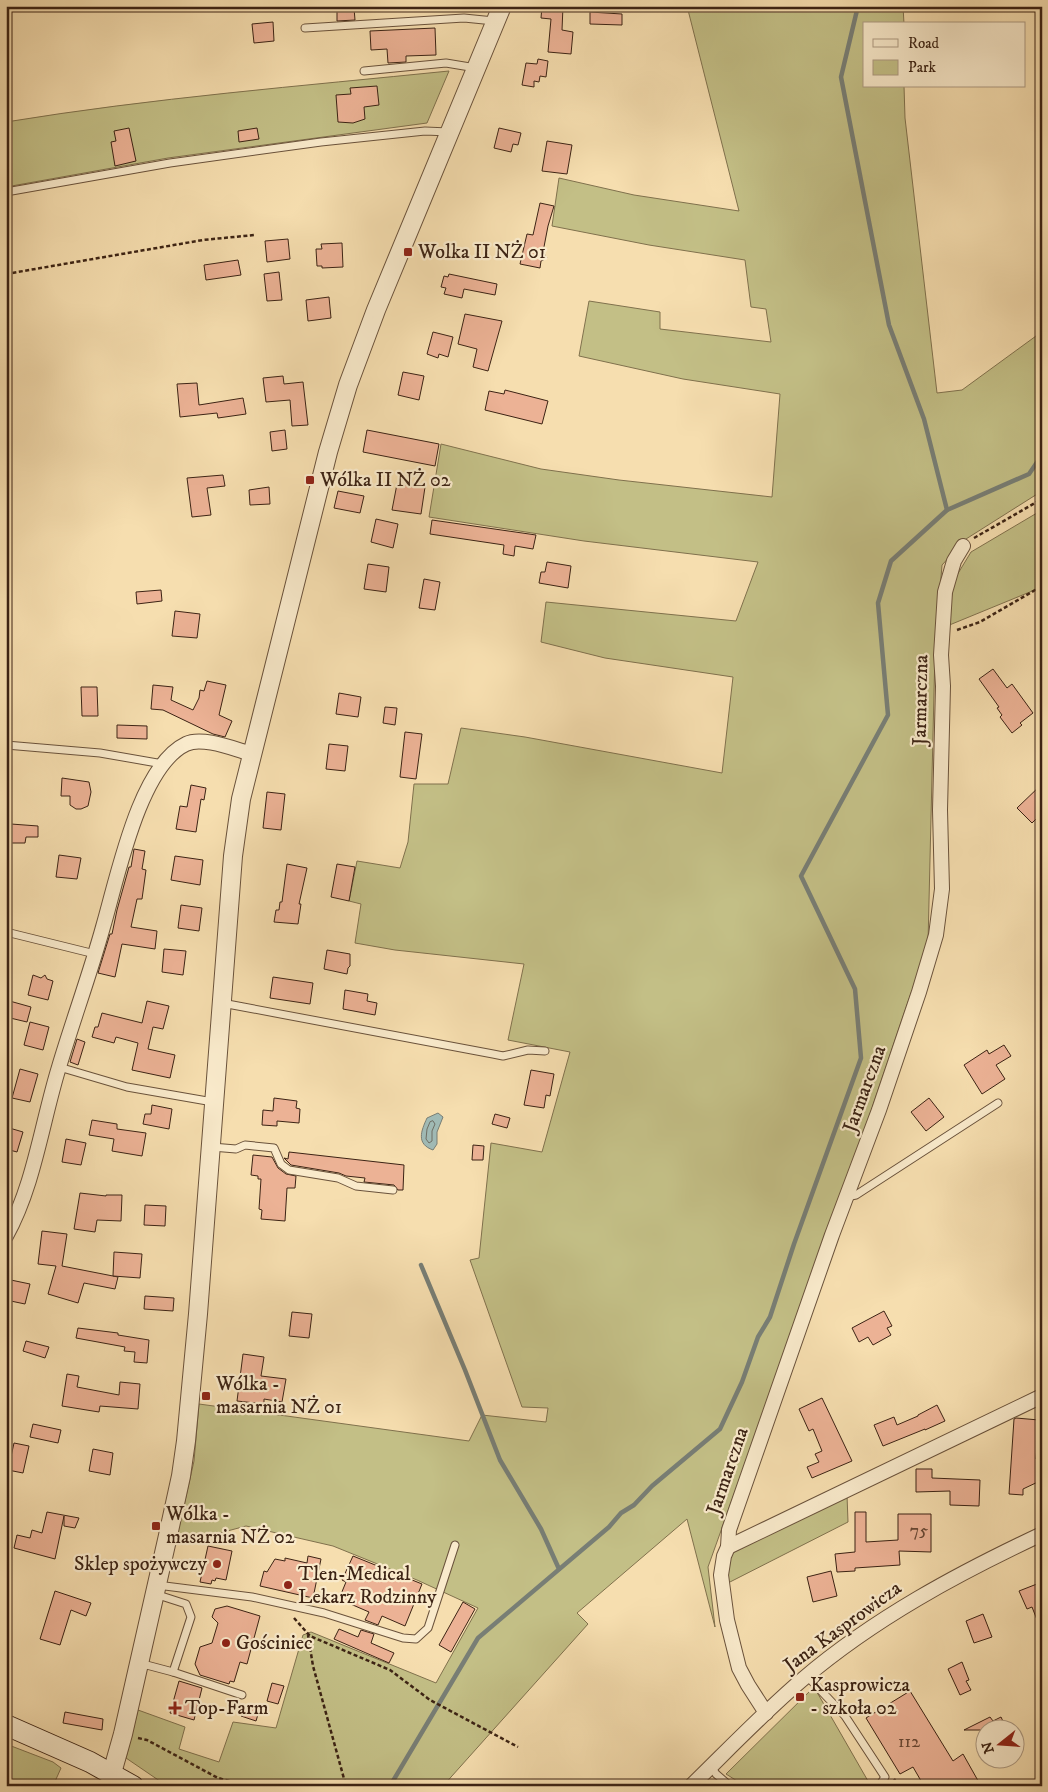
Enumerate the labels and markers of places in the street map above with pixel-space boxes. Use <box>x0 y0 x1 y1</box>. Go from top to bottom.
place label: Wolka II NŻ 01 <box>417 240 546 265</box>
marker: Wolka II NŻ 01 <box>402 246 414 258</box>
place label: Wólka II NŻ 02 <box>319 468 451 493</box>
marker: Wólka II NŻ 02 <box>304 474 316 486</box>
place label: Wólka - masarnia NŻ 01 <box>215 1372 342 1420</box>
marker: Wólka - masarnia NŻ 01 <box>200 1390 212 1402</box>
place label: Wólka - masarnia NŻ 02 <box>165 1502 295 1550</box>
marker: Wólka - masarnia NŻ 02 <box>150 1520 162 1532</box>
place label: Sklep spożywczy <box>74 1552 207 1577</box>
marker: Sklep spożywczy <box>211 1558 223 1570</box>
place label: Tlen-Medical Lekarz Rodzinny <box>298 1562 437 1610</box>
marker: Tlen-Medical Lekarz Rodzinny <box>282 1579 294 1591</box>
place label: Gościniec <box>236 1631 313 1656</box>
marker: Gościniec <box>220 1637 232 1649</box>
place label: Kasprowicza - szkoła 02 <box>810 1673 911 1721</box>
marker: Kasprowicza - szkoła 02 <box>794 1691 806 1703</box>
place label: Top-Farm <box>185 1696 269 1721</box>
marker: Top-Farm <box>169 1702 181 1714</box>

